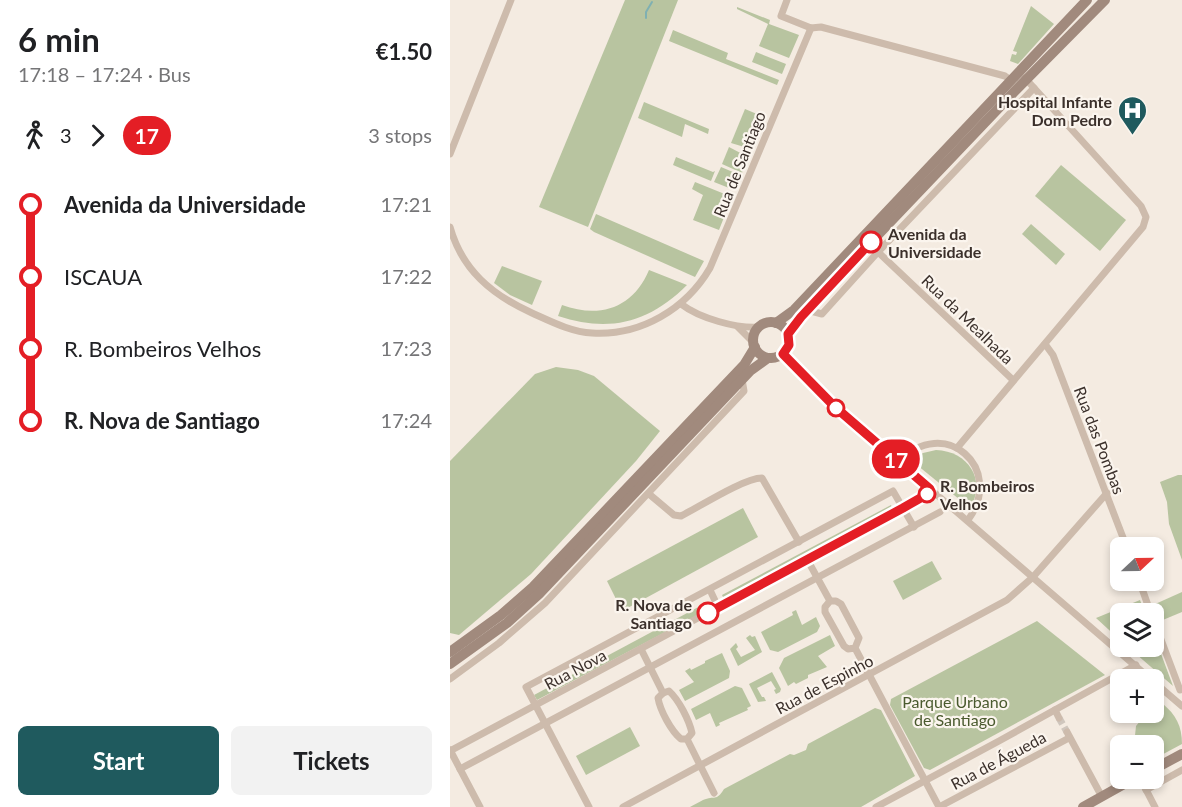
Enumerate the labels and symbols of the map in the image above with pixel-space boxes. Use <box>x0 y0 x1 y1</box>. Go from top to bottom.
place label: Hospital Infante Dom Pedro <box>998 92 1112 129</box>
hospital icon: Hospital Infante Dom Pedro <box>1117 94 1149 136</box>
street label: Rua de Santiago <box>709 108 769 220</box>
place label: Avenida da Universidade <box>887 224 982 261</box>
marker: Avenida da Universidade <box>860 231 882 253</box>
street label: Rua da Mealhada <box>918 270 1018 368</box>
street label: Rua das Pombas <box>1071 383 1129 497</box>
unlabelled marker <box>827 399 845 417</box>
line badge: 17 <box>869 440 923 478</box>
place label: R. Bombeiros Velhos <box>939 476 1035 513</box>
marker: R. Bombeiros Velhos <box>918 485 936 503</box>
north arrow <box>1110 537 1164 591</box>
place label: R. Nova de Santiago <box>615 595 692 632</box>
marker: R. Nova de Santiago <box>697 602 719 624</box>
street label: Rua Nova <box>541 645 609 693</box>
street label: Rua de Espinho <box>772 650 876 718</box>
park label: Parque Urbano de Santiago <box>902 692 1008 729</box>
street label: Rua de Águeda <box>947 727 1049 793</box>

